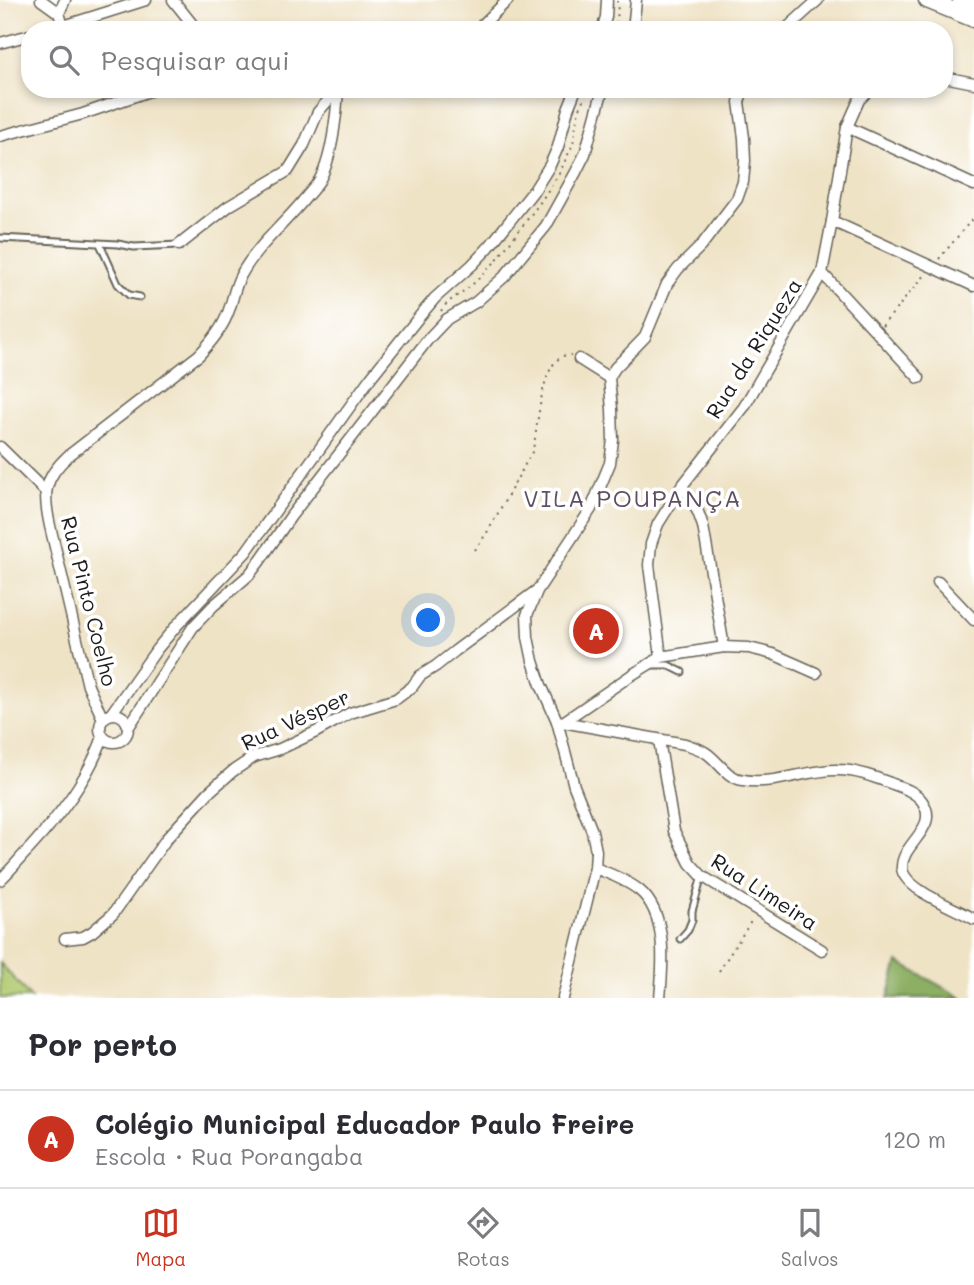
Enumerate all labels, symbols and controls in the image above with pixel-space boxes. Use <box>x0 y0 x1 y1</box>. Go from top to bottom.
search box <box>21 21 953 98</box>
icon: search <box>45 41 83 79</box>
text: Pesquisar aqui <box>101 43 290 77</box>
street label: Rua da Riqueza <box>699 273 807 423</box>
district label: VILA POUPANÇA <box>523 482 743 513</box>
street label: Rua Pinto Coelho <box>56 513 124 689</box>
your location <box>411 603 445 637</box>
pin: A <box>573 605 619 657</box>
street label: Rua Vésper <box>236 682 354 756</box>
street label: Rua Limeira <box>706 846 824 936</box>
text: Por perto <box>28 1024 177 1064</box>
text: Colégio Municipal Educador Paulo Freire <box>95 1107 634 1141</box>
text: A <box>43 1124 59 1154</box>
text: 120 m <box>883 1124 946 1154</box>
text: Escola · Rua Porangaba <box>95 1141 363 1171</box>
tab: Mapa <box>135 1204 186 1271</box>
tab: Rotas <box>457 1204 510 1271</box>
tab: Salvos <box>781 1204 839 1271</box>

